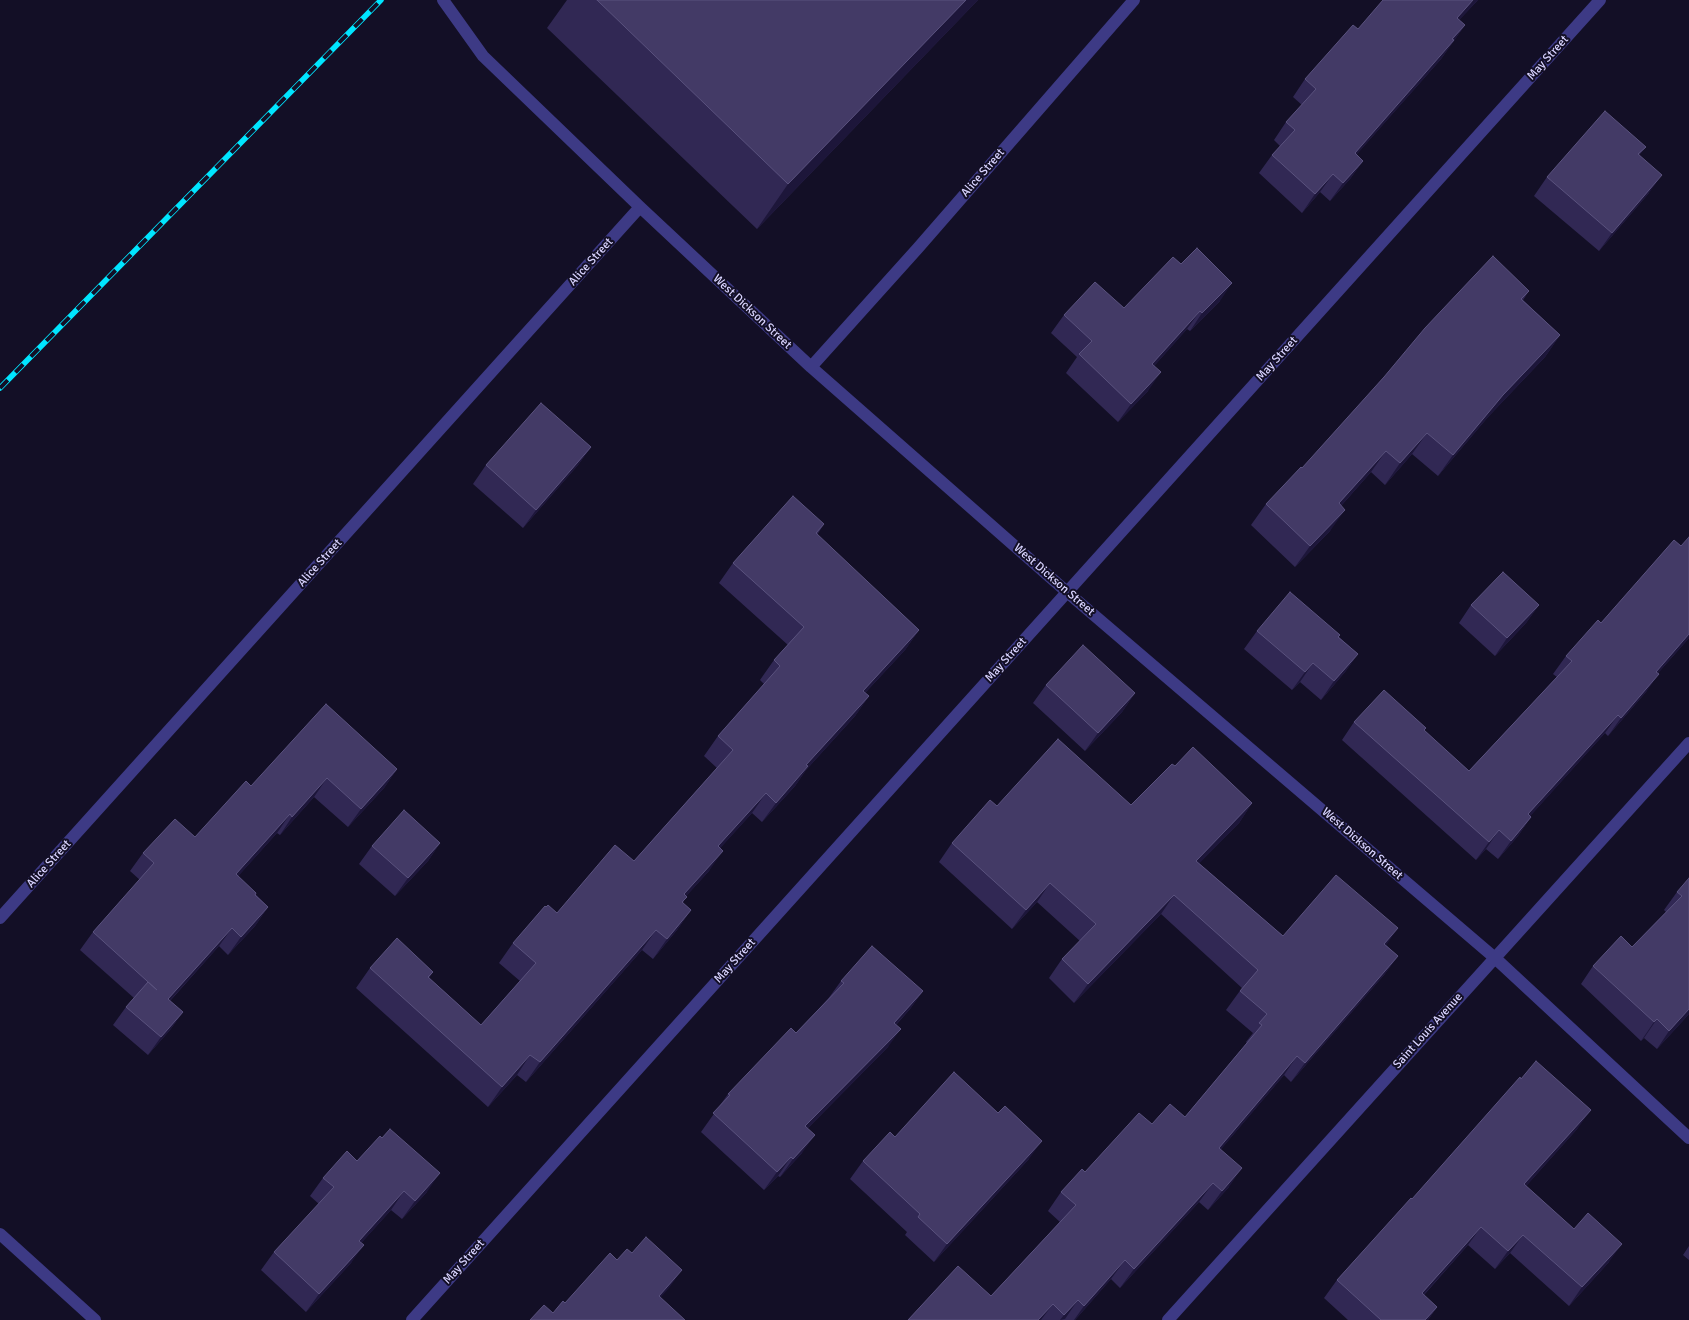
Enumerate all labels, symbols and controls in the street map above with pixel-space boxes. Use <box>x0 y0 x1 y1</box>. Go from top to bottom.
street label: May Street <box>1524 33 1572 83</box>
street label: Alice Street <box>958 146 1008 200</box>
street label: Alice Street <box>566 235 616 289</box>
street label: West Dickson Street <box>710 272 794 352</box>
street label: May Street <box>1253 334 1301 384</box>
street label: Alice Street <box>295 536 345 590</box>
street label: West Dickson Street <box>1011 541 1097 619</box>
street label: May Street <box>982 635 1030 685</box>
street label: West Dickson Street <box>1319 805 1405 883</box>
street label: Alice Street <box>24 837 74 891</box>
street label: May Street <box>711 936 759 986</box>
street label: Saint Louis Avenue <box>1390 990 1466 1072</box>
street label: May Street <box>440 1237 488 1287</box>

